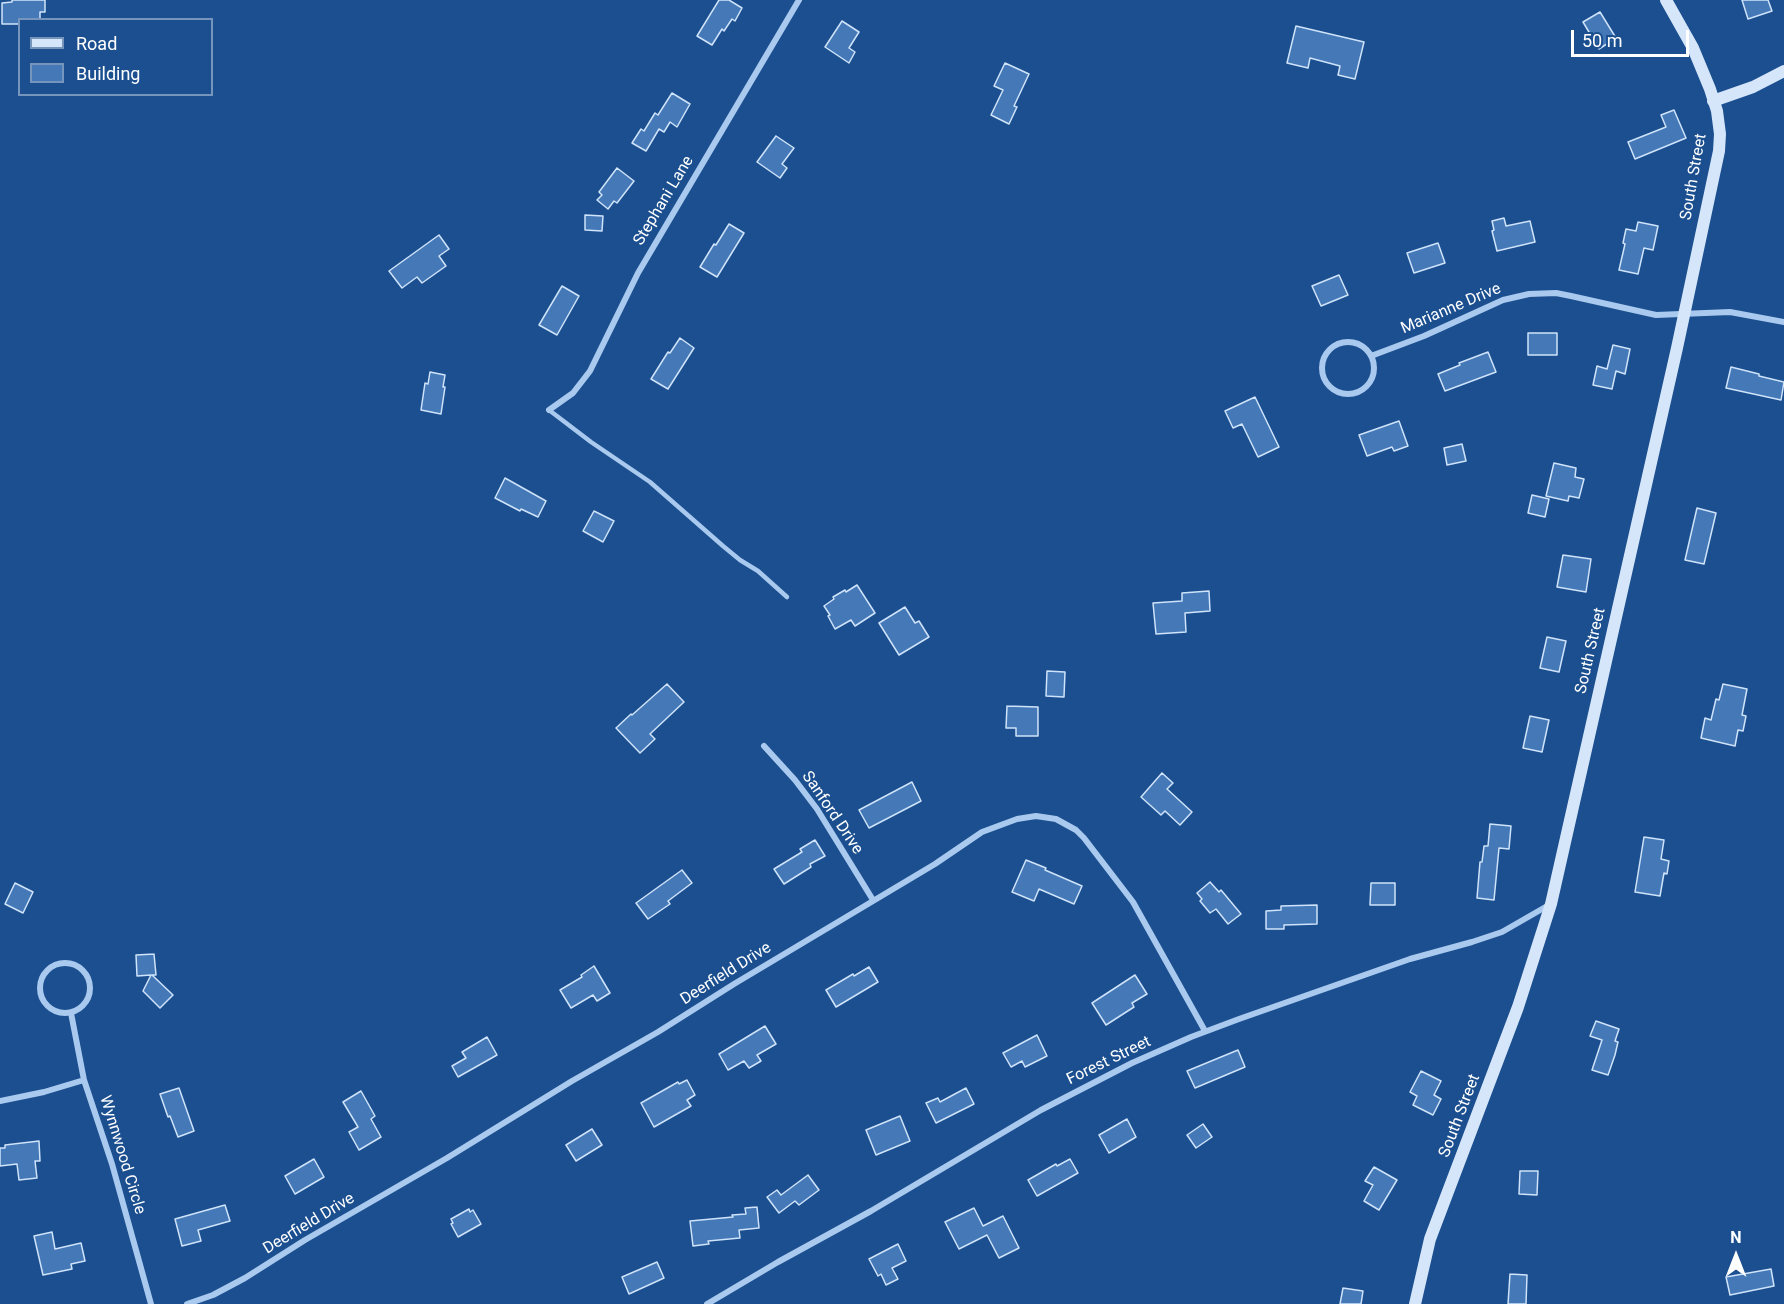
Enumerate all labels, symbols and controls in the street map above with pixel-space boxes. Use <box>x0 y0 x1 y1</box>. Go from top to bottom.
legend <box>18 18 213 96</box>
scale bar <box>1574 18 1692 56</box>
text: 50 m <box>1582 30 1622 51</box>
text: Road <box>76 33 117 54</box>
text: Building <box>76 63 140 84</box>
street label: South Street <box>1677 132 1711 222</box>
street label: Stephani Lane <box>630 153 698 249</box>
street label: Marianne Drive <box>1398 279 1504 339</box>
street label: South Street <box>1572 606 1610 696</box>
street label: Sanford Drive <box>797 768 867 858</box>
street label: Deerfield Drive <box>677 939 775 1009</box>
street label: Forest Street <box>1064 1032 1154 1090</box>
street label: South Street <box>1435 1072 1485 1160</box>
street label: Wynnwood Circle <box>95 1093 149 1217</box>
street label: Deerfield Drive <box>260 1189 358 1259</box>
north arrow <box>1706 1226 1766 1286</box>
text: N <box>1730 1228 1742 1247</box>

